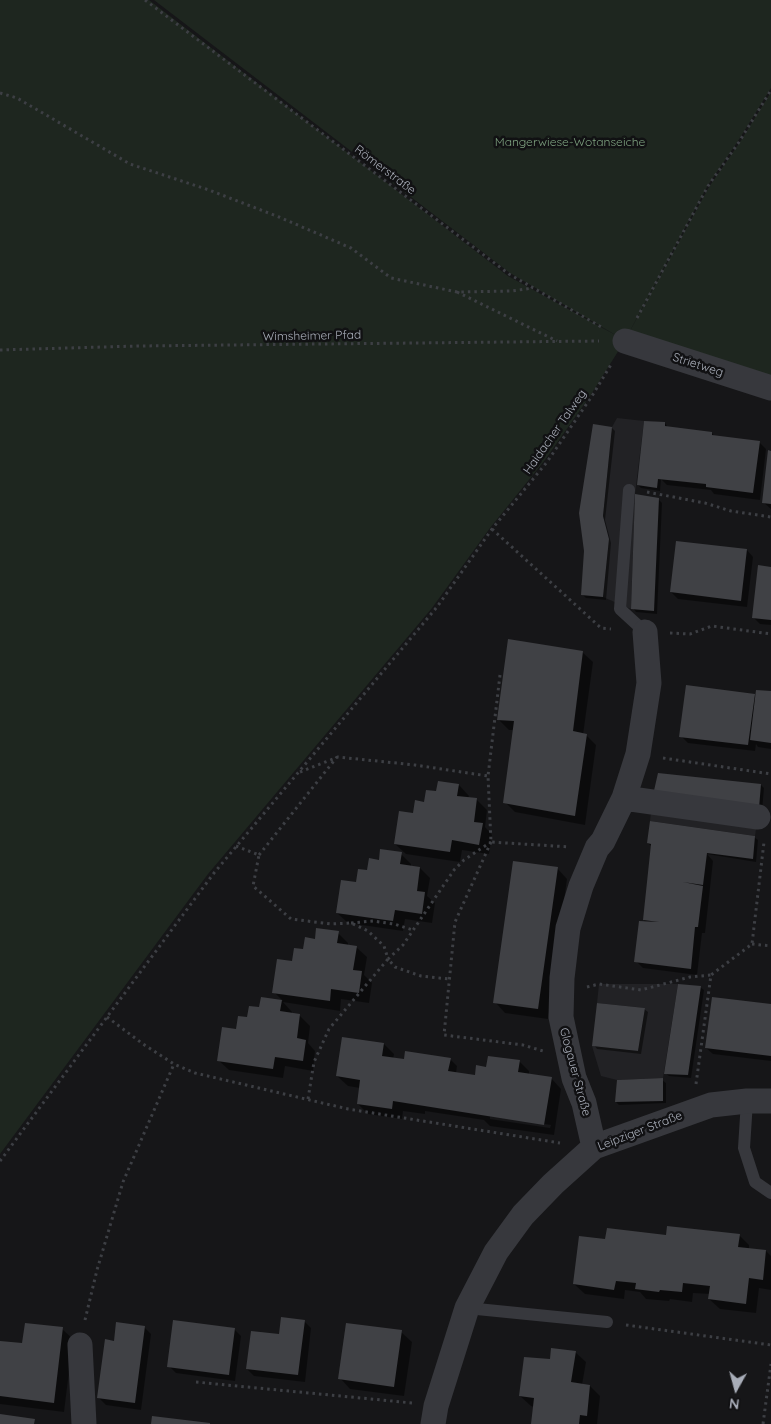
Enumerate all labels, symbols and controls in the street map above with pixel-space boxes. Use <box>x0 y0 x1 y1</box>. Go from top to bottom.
park label: Mangerwiese-Wotanseiche <box>495 135 645 149</box>
street label: Römerstraße <box>351 142 419 198</box>
street label: Wimsheimer Pfad <box>263 328 361 344</box>
street label: Strietweg <box>671 350 725 380</box>
street label: Haidacher Talweg <box>520 387 590 477</box>
street label: Glogauer Straße <box>556 1026 594 1118</box>
street label: Leipziger Straße <box>596 1108 684 1154</box>
north arrow <box>711 1364 761 1414</box>
text: N <box>728 1394 740 1413</box>

